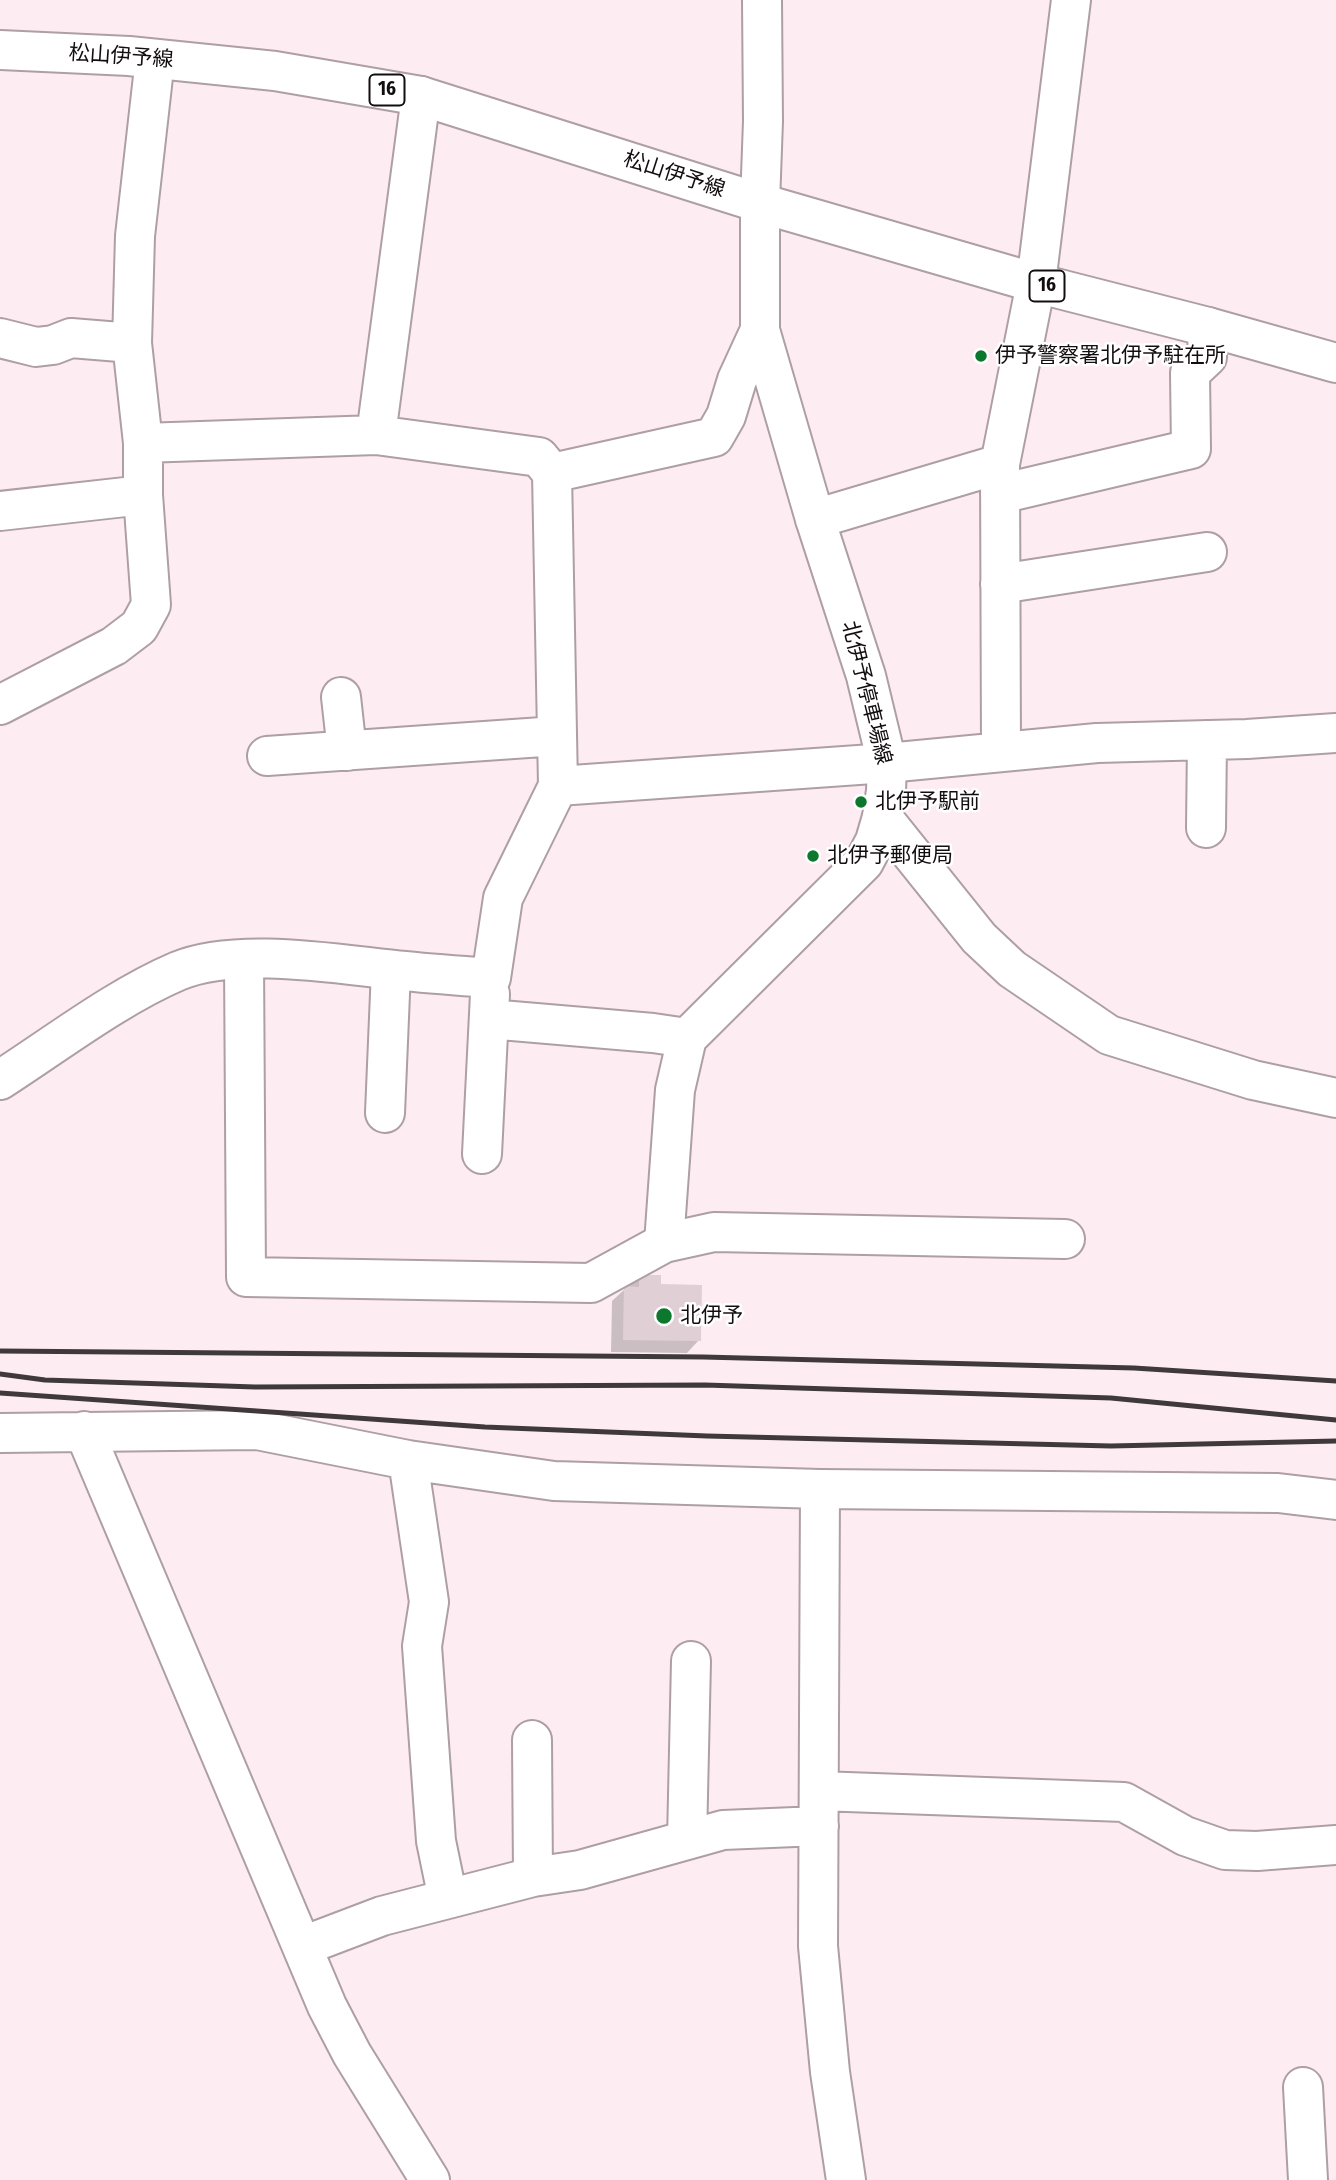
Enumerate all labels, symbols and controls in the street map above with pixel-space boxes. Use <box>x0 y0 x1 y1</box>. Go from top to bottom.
street label: 松山伊予線 <box>68 41 174 73</box>
road number: 16 <box>370 74 404 106</box>
street label: 松山伊予線 <box>620 147 728 203</box>
road number: 16 <box>1030 270 1064 302</box>
place label: 伊予警察署北伊予駐在所 <box>995 343 1226 369</box>
marker: 伊予警察署北伊予駐在所 <box>973 348 989 364</box>
street label: 北伊予停車場線 <box>836 619 896 767</box>
place label: 北伊予駅前 <box>875 789 980 815</box>
marker: 北伊予駅前 <box>853 794 869 810</box>
place label: 北伊予郵便局 <box>827 843 953 869</box>
marker: 北伊予郵便局 <box>805 848 821 864</box>
place label: 北伊予 <box>680 1303 743 1329</box>
marker: 北伊予 <box>654 1306 674 1326</box>

